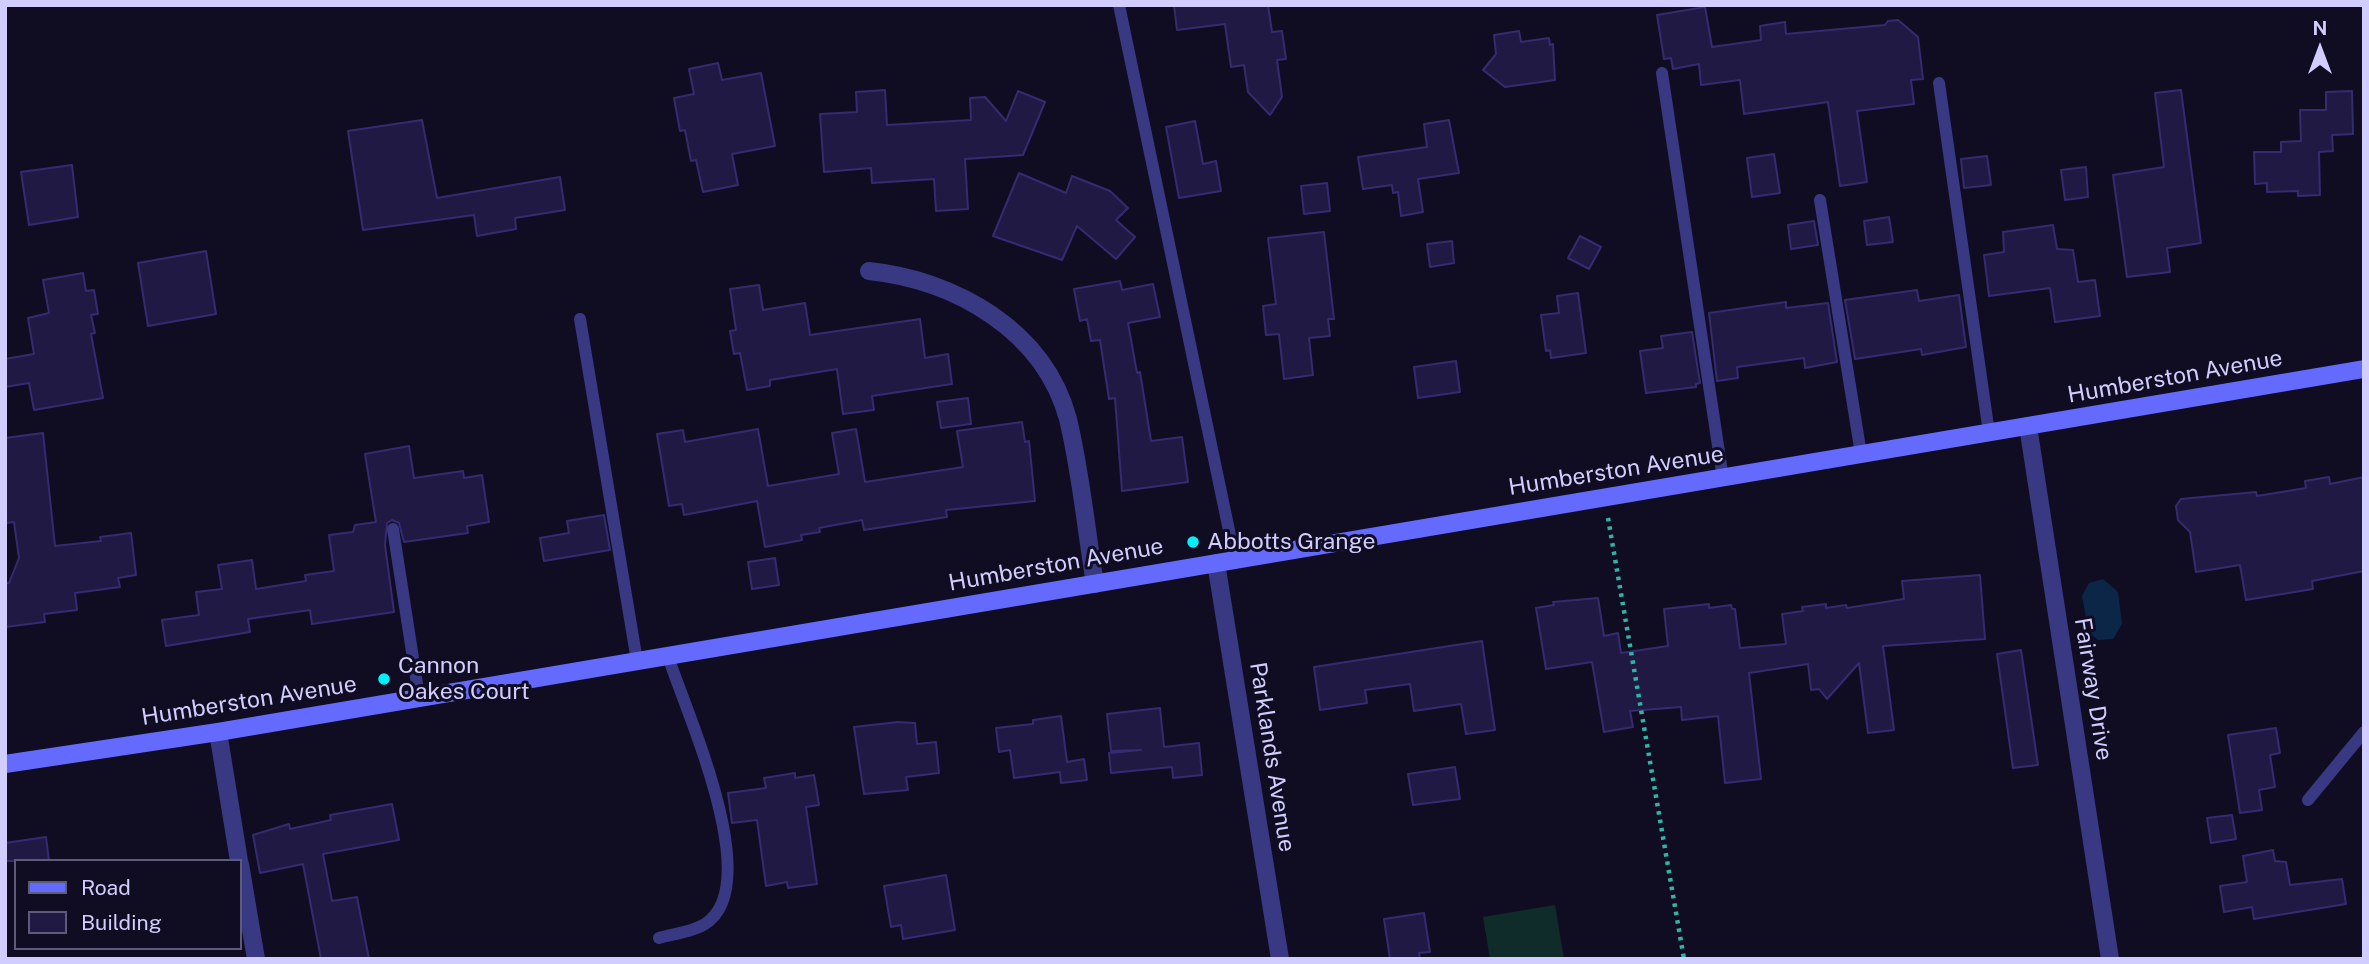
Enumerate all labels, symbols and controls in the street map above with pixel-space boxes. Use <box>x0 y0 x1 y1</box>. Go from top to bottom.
north arrow <box>2285 14 2355 84</box>
text: N <box>2313 17 2327 39</box>
street label: Humberston Avenue <box>2065 345 2285 409</box>
street label: Humberston Avenue <box>1506 440 1726 502</box>
place label: Abbotts Grange <box>1207 528 1376 556</box>
street label: Humberston Avenue <box>946 533 1166 597</box>
marker: Abbotts Grange <box>1185 534 1201 550</box>
street label: Fairway Drive <box>2068 616 2118 762</box>
place label: Cannon Oakes Court <box>398 652 530 706</box>
street label: Parklands Avenue <box>1243 660 1301 854</box>
street label: Humberston Avenue <box>139 670 359 732</box>
marker: Cannon Oakes Court <box>376 671 392 687</box>
legend <box>14 859 242 950</box>
text: Road <box>81 875 131 900</box>
text: Building <box>81 910 162 935</box>

